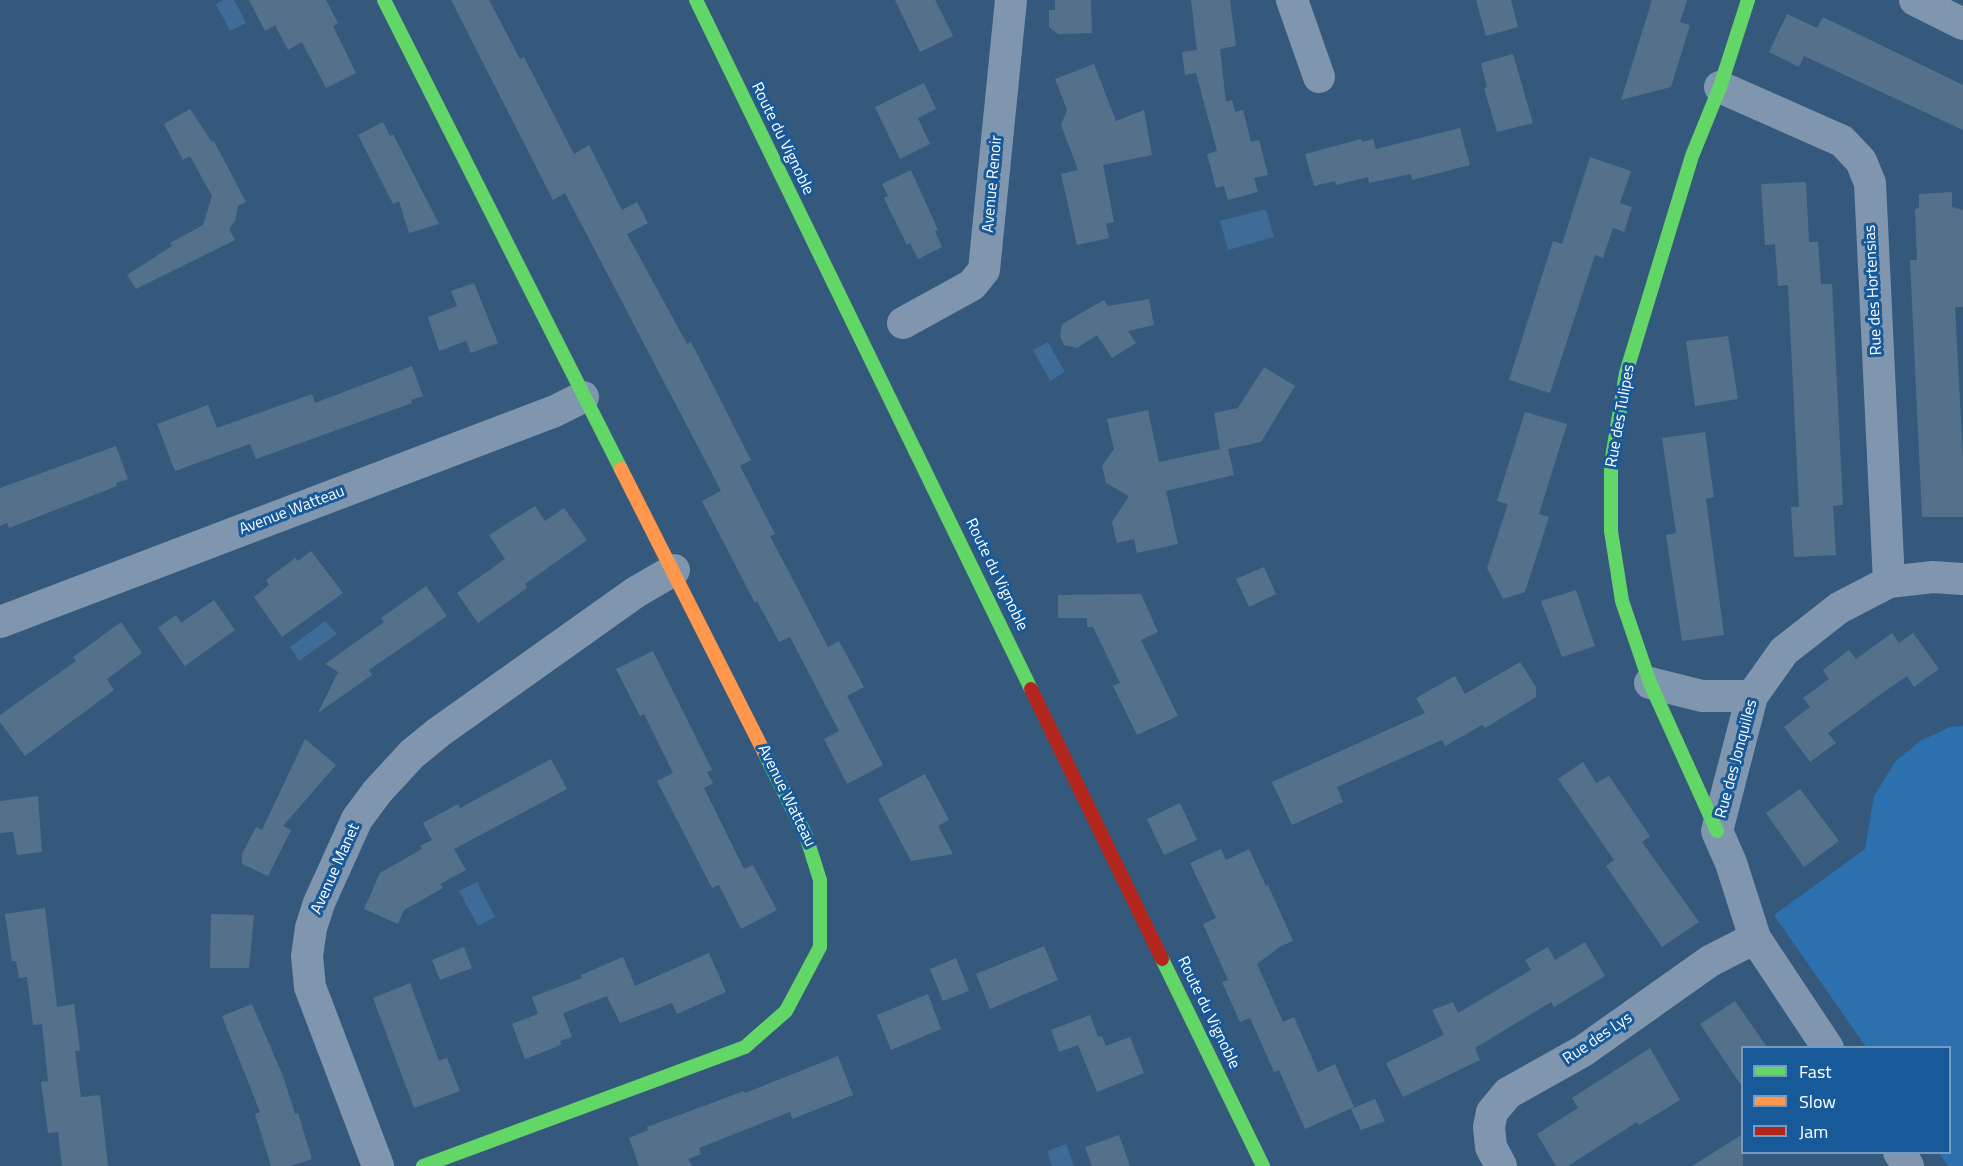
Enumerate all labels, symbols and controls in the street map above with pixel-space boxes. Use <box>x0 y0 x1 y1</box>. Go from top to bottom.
street label: Route du Vignoble <box>746 80 818 198</box>
street label: Avenue Renoir <box>979 135 1007 233</box>
street label: Rue des Hortensias <box>1861 224 1887 356</box>
street label: Rue des Tulipes <box>1603 363 1639 469</box>
street label: Avenue Watteau <box>237 482 347 540</box>
street label: Route du Vignoble <box>960 516 1032 634</box>
street label: Rue des Jonquilles <box>1712 697 1762 821</box>
street label: Avenue Watteau <box>753 742 819 850</box>
street label: Avenue Manet <box>307 821 365 917</box>
street label: Route du Vignoble <box>1172 954 1244 1072</box>
street label: Rue des Lys <box>1560 1009 1636 1069</box>
legend <box>1741 1046 1951 1154</box>
text: Fast <box>1799 1058 1832 1085</box>
text: Slow <box>1799 1088 1836 1115</box>
text: Jam <box>1799 1118 1828 1145</box>

